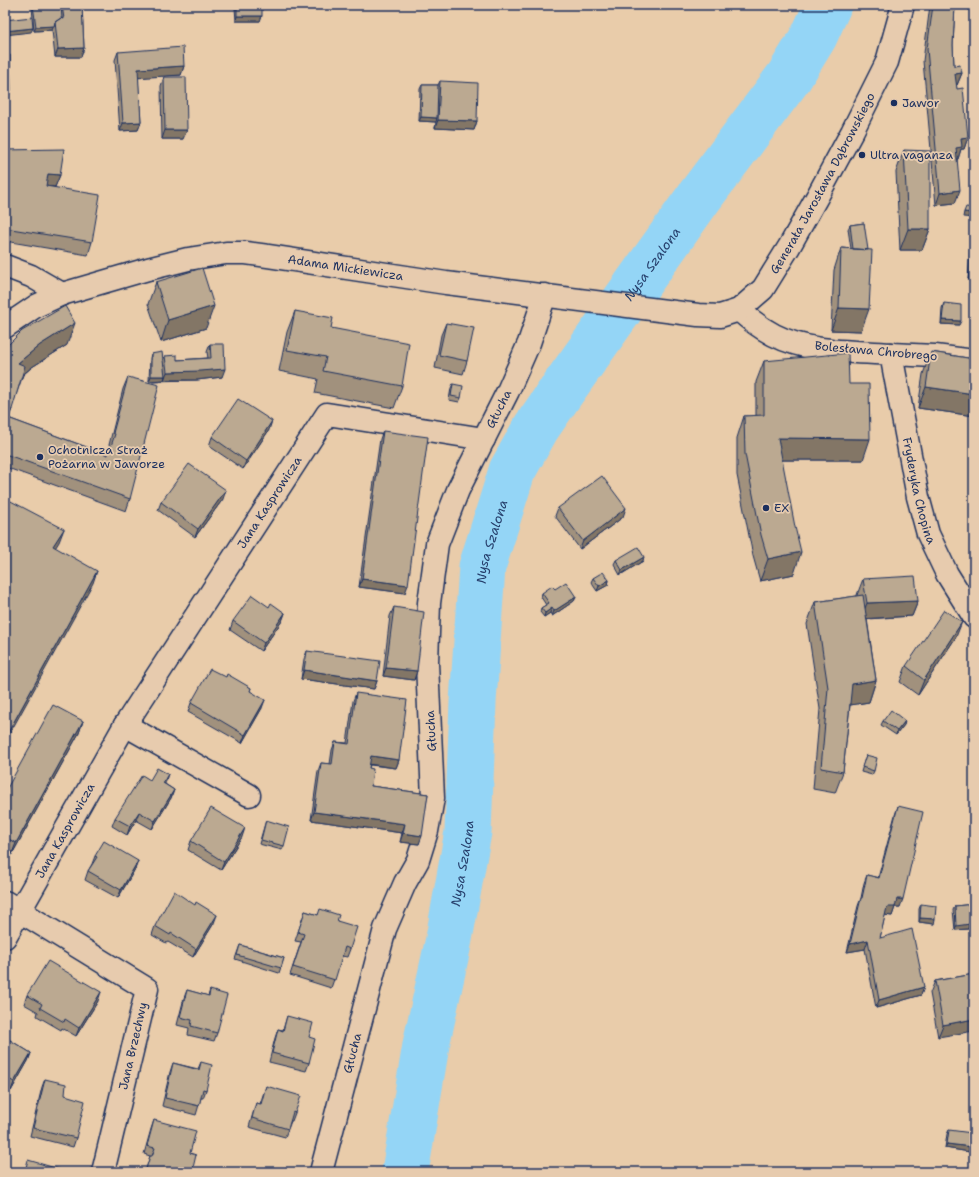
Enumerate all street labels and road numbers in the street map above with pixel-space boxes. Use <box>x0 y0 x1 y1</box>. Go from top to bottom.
street label: Generała Jarosława Dąbrowskiego <box>766 90 878 277</box>
street label: Adama Mickiewicza <box>287 251 405 284</box>
street label: Bolesława Chrobrego <box>814 338 938 364</box>
street label: Głucha <box>482 387 516 431</box>
street label: Fryderyka Chopina <box>899 436 940 547</box>
street label: Jana Kasprowicza <box>234 453 306 552</box>
street label: Głucha <box>422 709 440 752</box>
street label: Jana Kasprowicza <box>32 780 99 881</box>
street label: Jana Brzechwy <box>115 1000 151 1091</box>
street label: Głucha <box>339 1031 365 1075</box>

